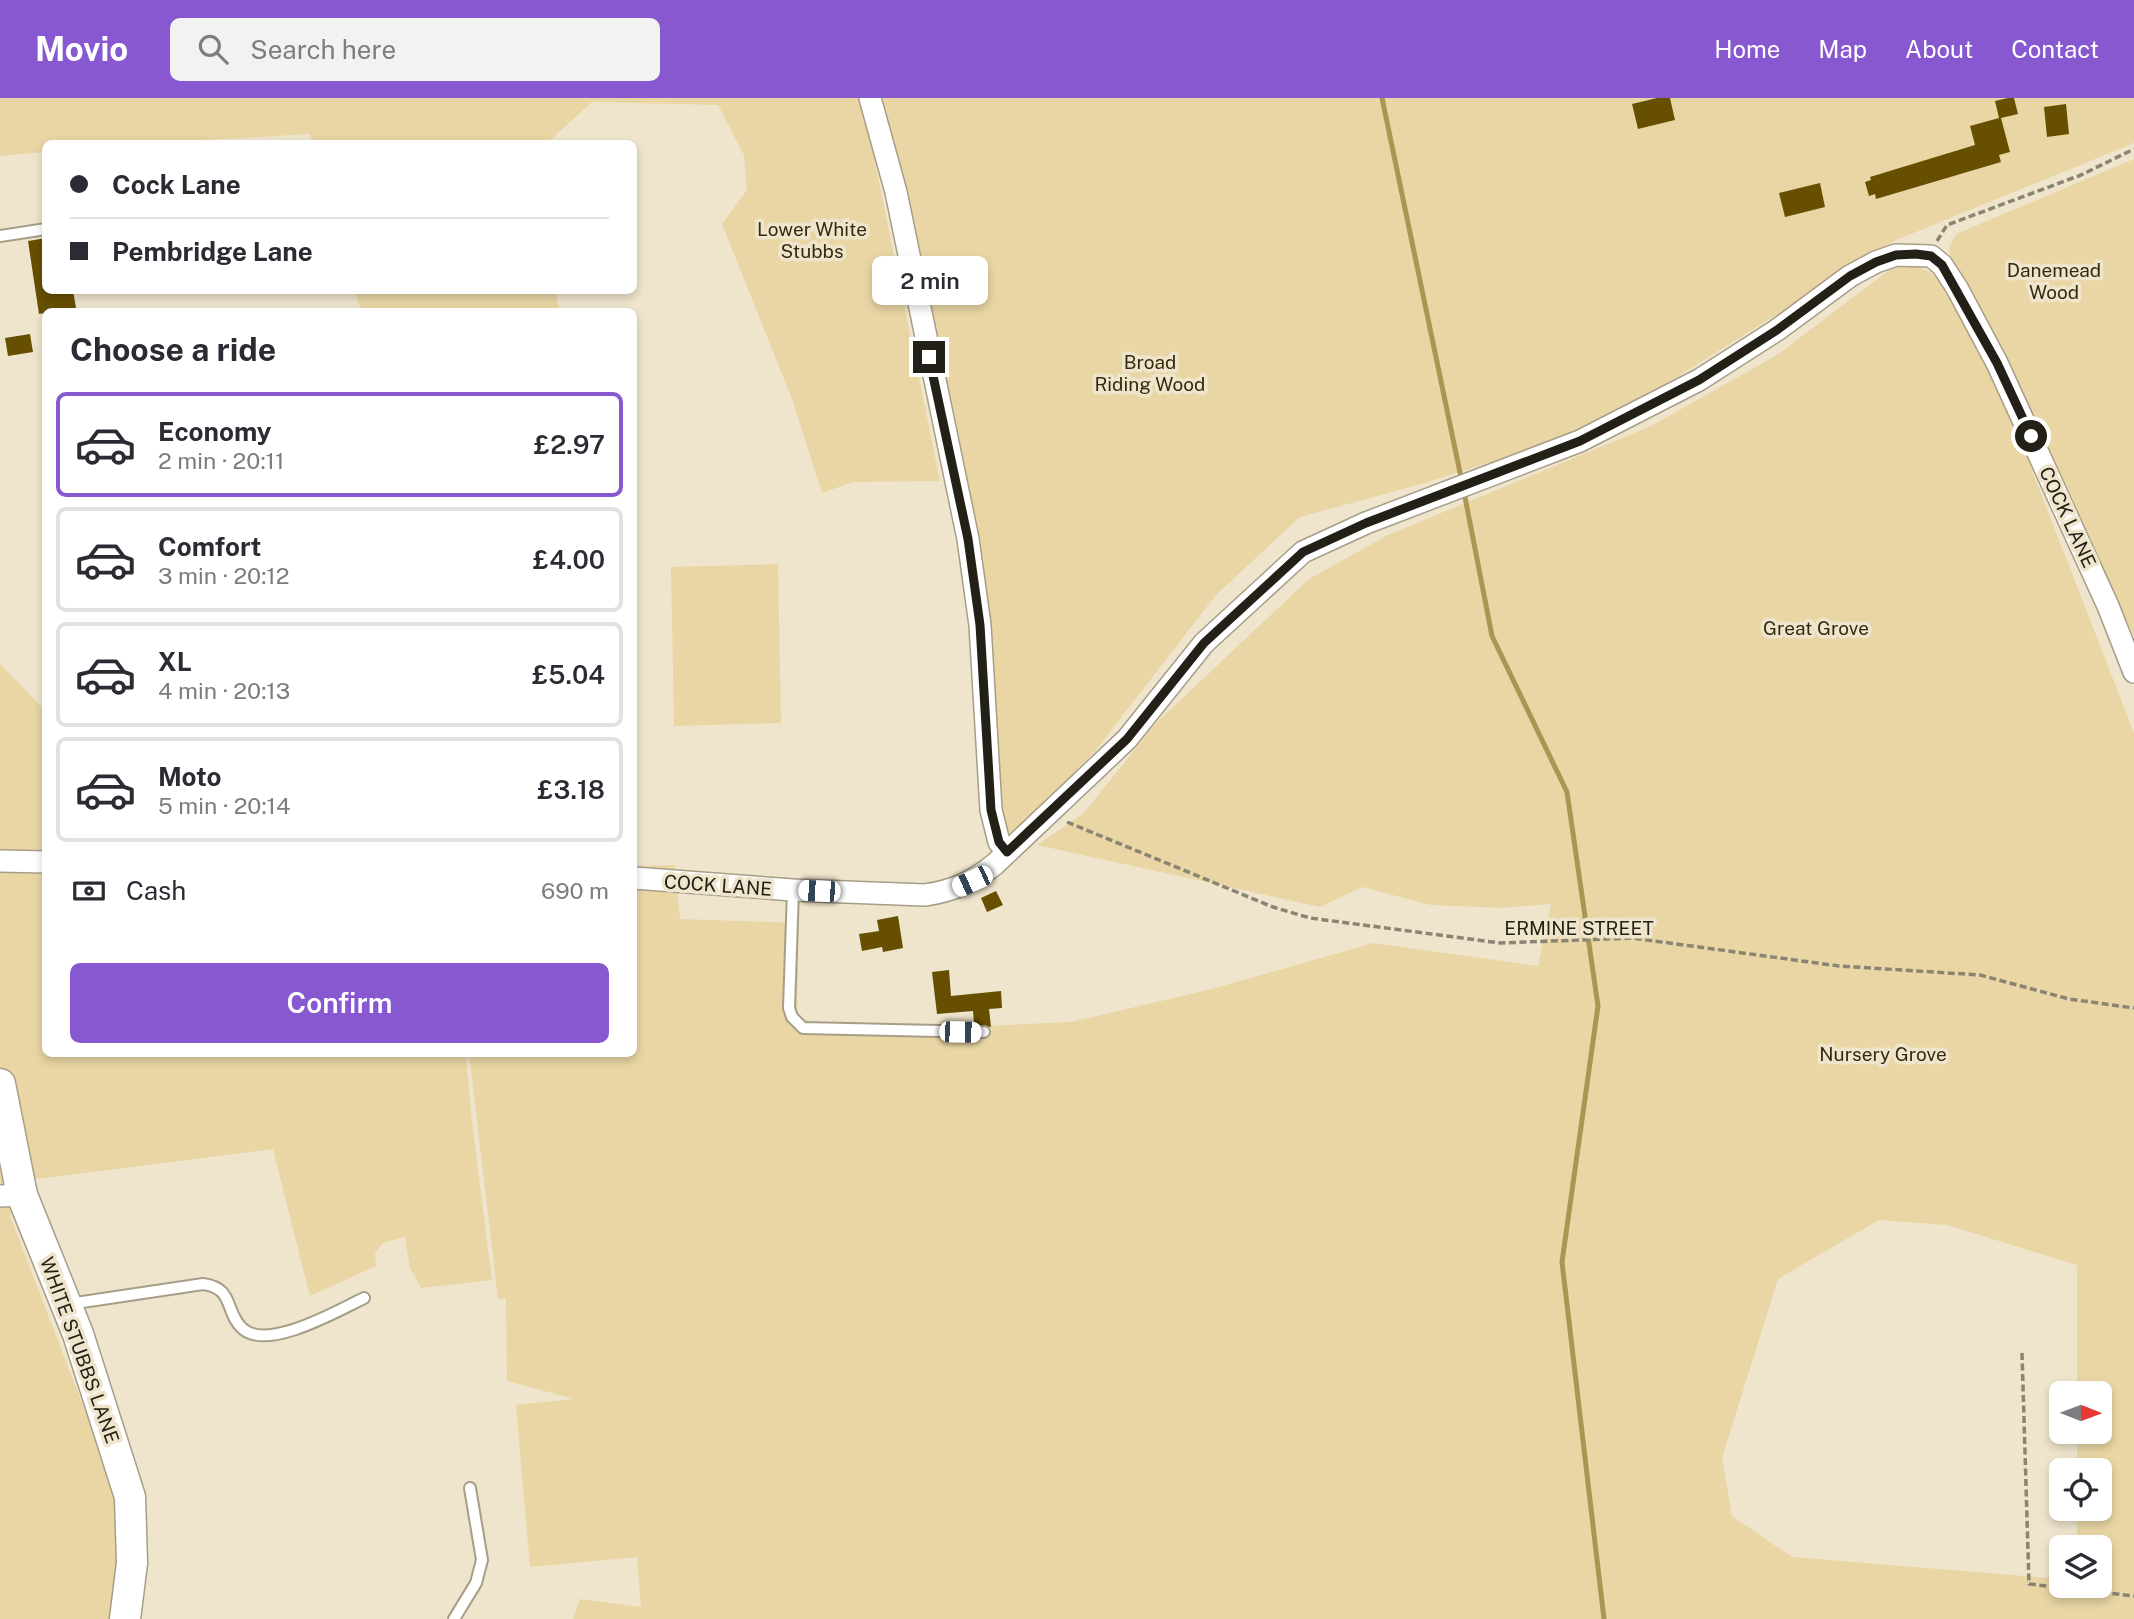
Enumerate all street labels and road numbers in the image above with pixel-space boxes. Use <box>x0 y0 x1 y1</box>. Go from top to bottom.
street label: COCK LANE <box>2035 463 2101 571</box>
street label: COCK LANE <box>663 870 773 900</box>
street label: ERMINE STREET <box>1504 917 1654 939</box>
street label: WHITE STUBBS LANE <box>36 1254 124 1446</box>

